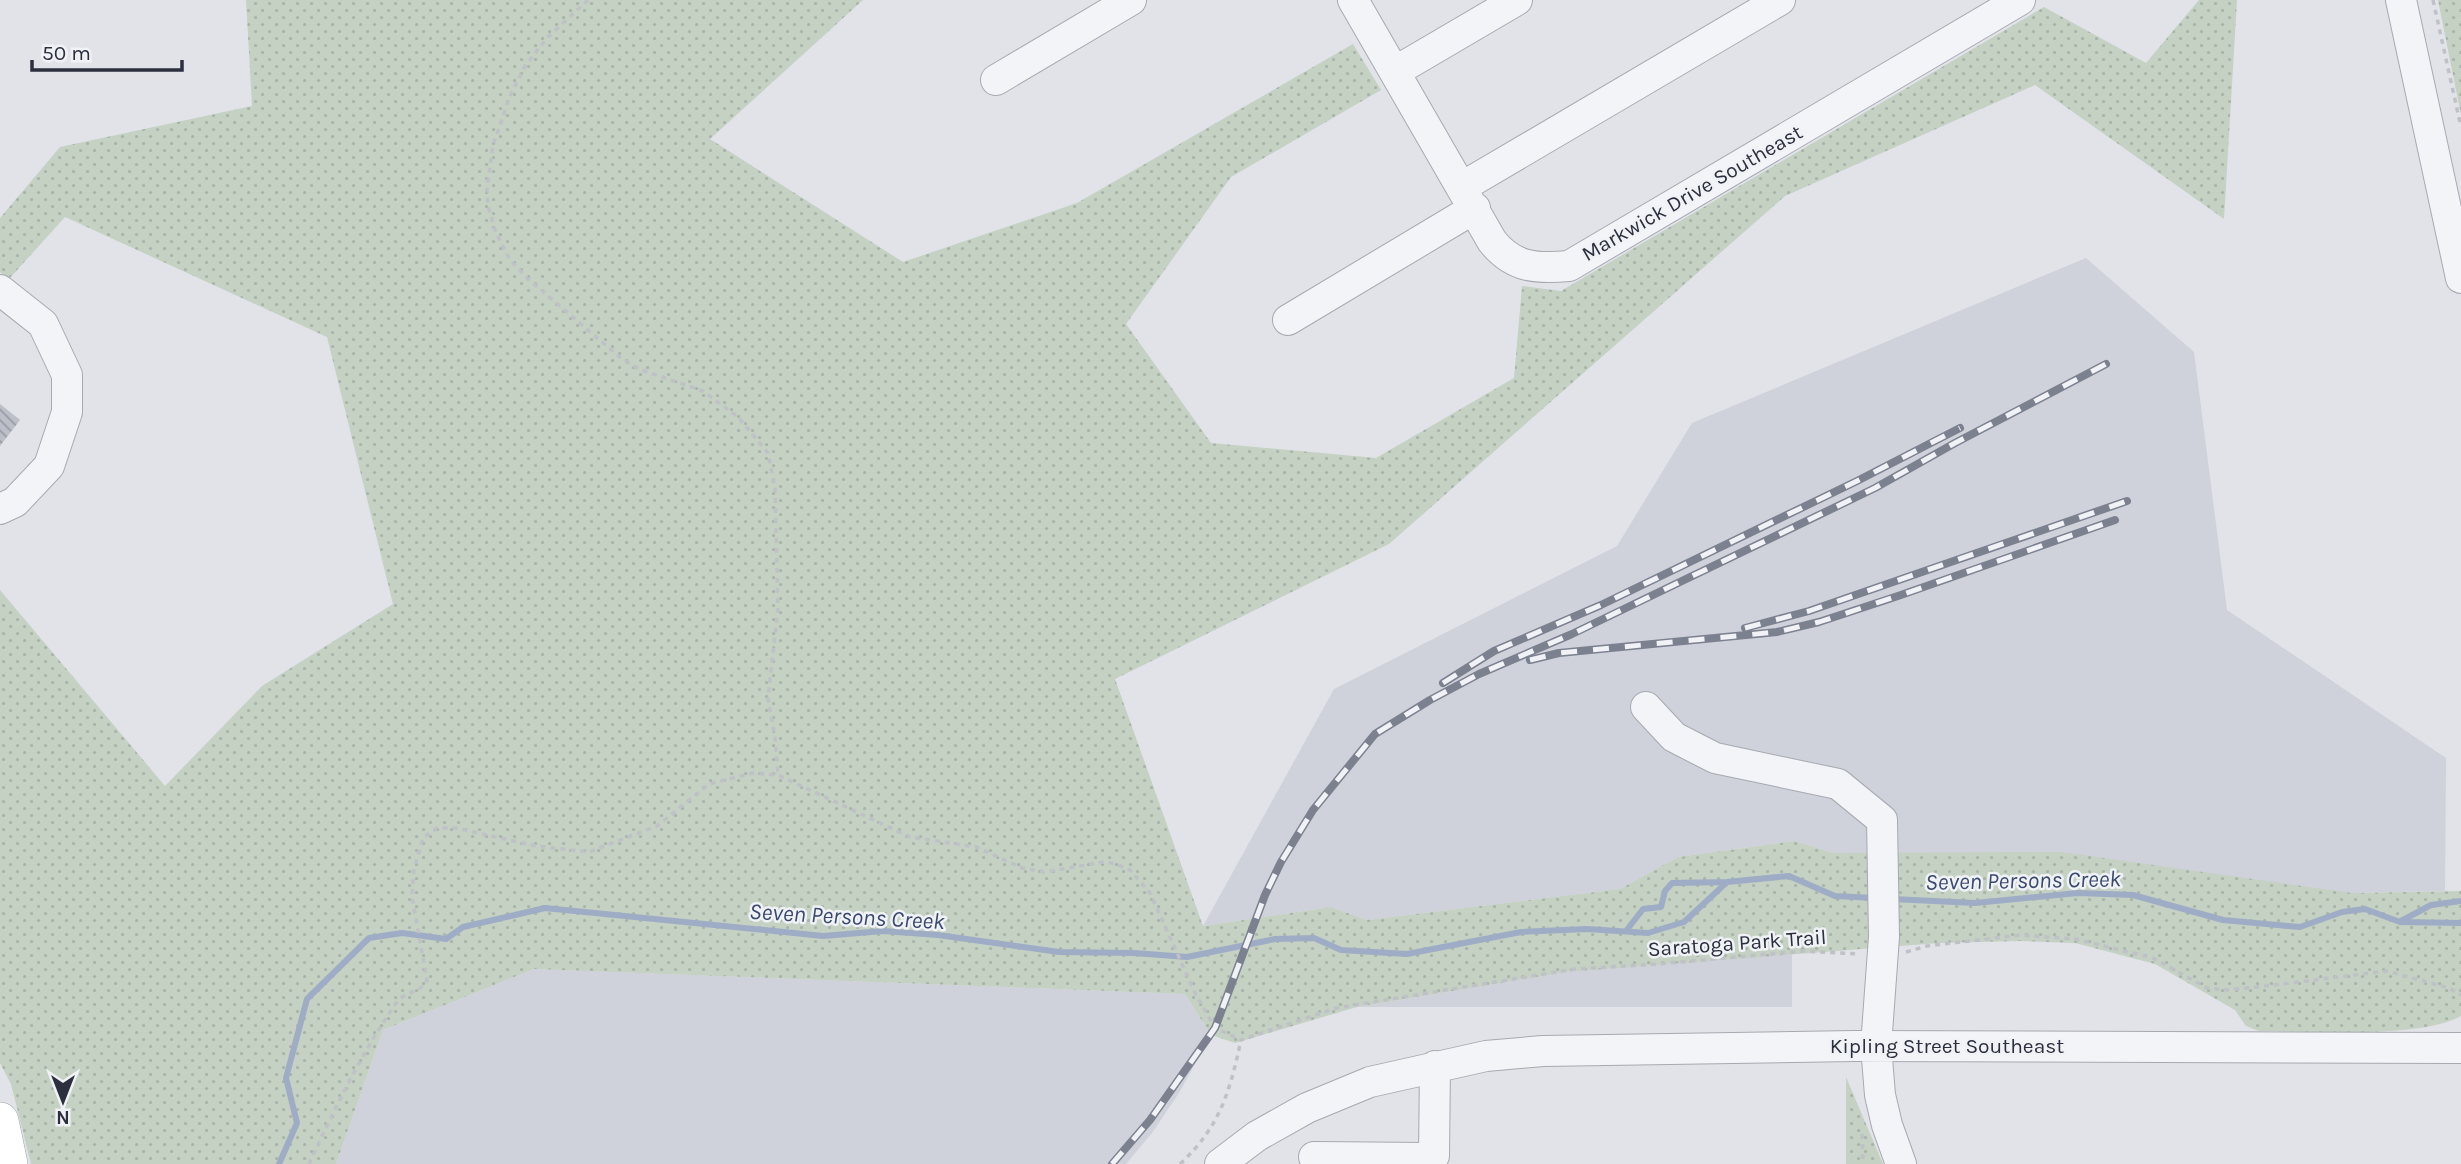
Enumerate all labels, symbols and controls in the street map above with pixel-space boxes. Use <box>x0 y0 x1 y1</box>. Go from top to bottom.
scale bar <box>32 28 182 72</box>
text: 50 m <box>42 41 91 65</box>
street label: Markwick Drive Southeast <box>1577 120 1807 266</box>
water label: Seven Persons Creek <box>1925 865 2121 896</box>
water label: Seven Persons Creek <box>749 898 946 935</box>
street label: Saratoga Park Trail <box>1647 925 1827 961</box>
street label: Kipling Street Southeast <box>1830 1034 2064 1058</box>
north arrow <box>28 1066 98 1136</box>
text: N <box>56 1106 70 1128</box>

